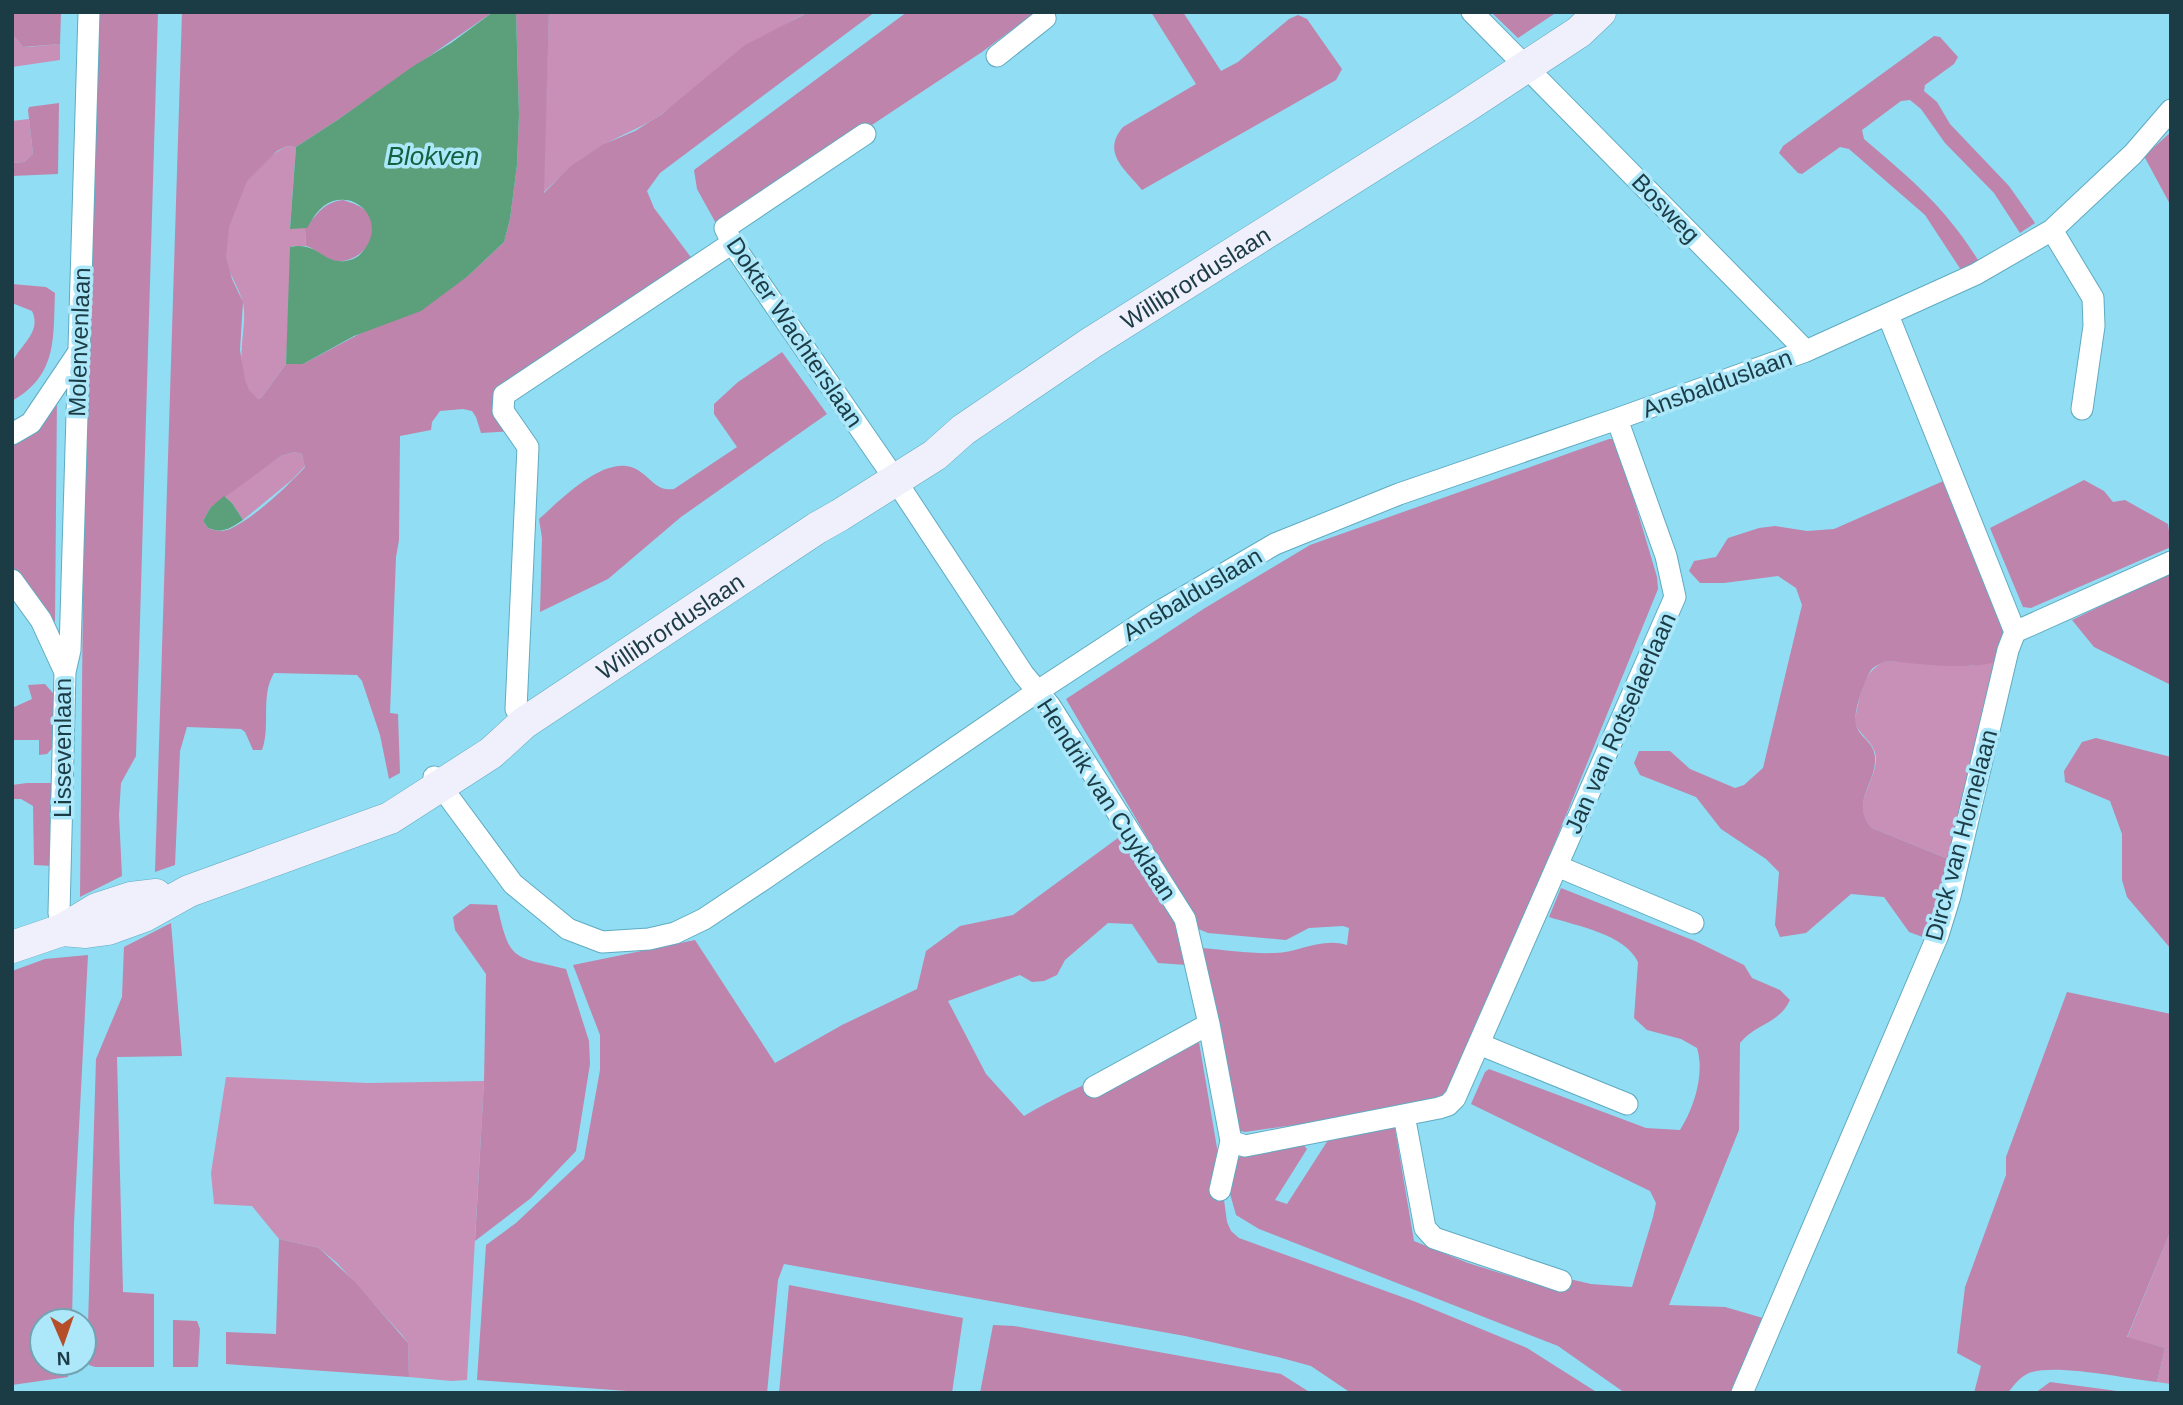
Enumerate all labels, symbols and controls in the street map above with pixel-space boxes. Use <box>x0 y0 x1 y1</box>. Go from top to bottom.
water label: Blokven <box>387 141 479 171</box>
street label: Bosweg <box>1627 168 1705 248</box>
street label: Willibrorduslaan <box>1116 220 1275 334</box>
street label: Dokter Wachterslaan <box>721 232 869 432</box>
street label: Molenvenlaan <box>63 267 95 417</box>
street label: Ansbalduslaan <box>1638 343 1796 423</box>
street label: Ansbalduslaan <box>1118 542 1266 646</box>
street label: Willibrorduslaan <box>591 567 749 684</box>
street label: Jan van Rotselaerlaan <box>1559 608 1681 838</box>
street label: Lissevenlaan <box>49 678 76 818</box>
street label: Hendrik van Cuyklaan <box>1032 693 1182 905</box>
street label: Dirck van Hornelaan <box>1920 726 2002 944</box>
north arrow <box>28 1307 98 1377</box>
text: N <box>56 1348 71 1369</box>

